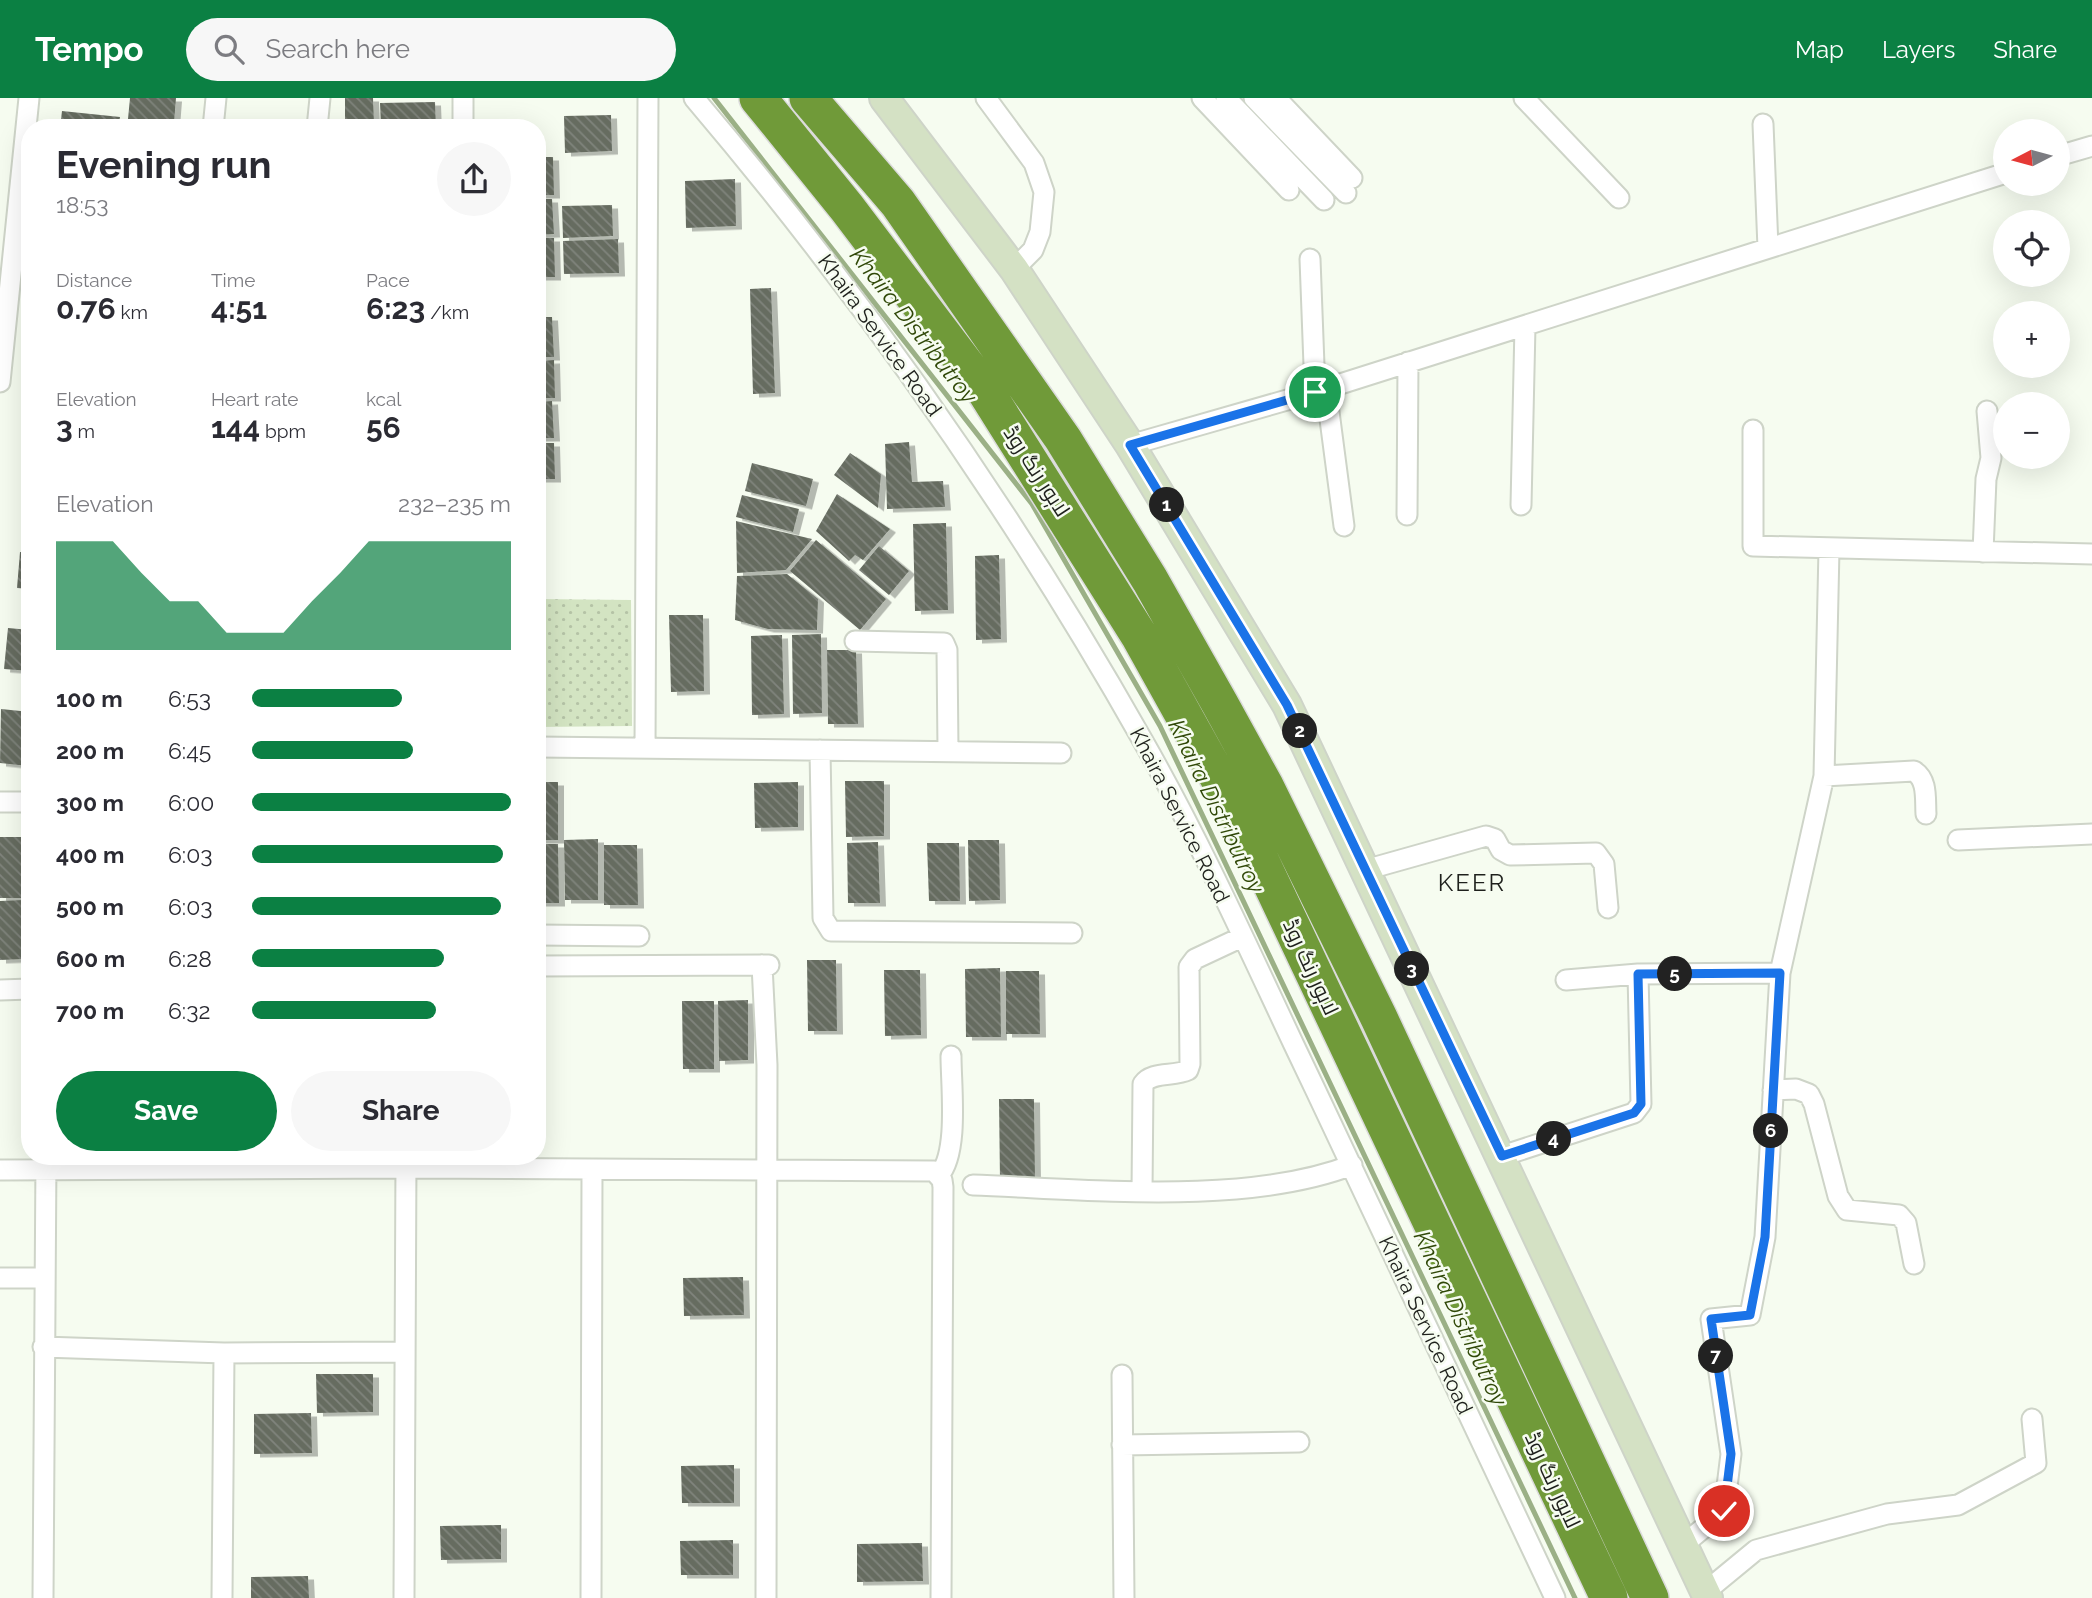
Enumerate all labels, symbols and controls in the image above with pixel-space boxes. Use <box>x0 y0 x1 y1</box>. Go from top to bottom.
search box <box>186 18 676 81</box>
text: Tempo <box>35 30 144 69</box>
icon: search <box>210 30 248 68</box>
text: Search here <box>266 34 410 64</box>
text: Map <box>1795 35 1844 64</box>
text: Layers <box>1882 35 1955 64</box>
text: Share <box>1993 35 2057 64</box>
north arrow <box>1993 119 2070 196</box>
map controls <box>1993 119 2070 469</box>
text: Evening run <box>56 142 271 187</box>
button: share <box>437 142 511 216</box>
text: 18:53 <box>56 191 109 218</box>
button: locate <box>1993 210 2070 287</box>
water label: Khaira Distributroy <box>845 242 984 409</box>
street label: Khaira Service Road <box>813 249 947 421</box>
text: Distance <box>56 269 132 291</box>
text: Time <box>211 269 255 291</box>
text: Pace <box>366 269 410 291</box>
text: 0.76 <box>56 291 116 326</box>
text: 4:51 <box>211 291 267 326</box>
text: 6:23 <box>366 291 425 326</box>
text: km <box>116 301 148 323</box>
text: /km <box>425 301 469 323</box>
button: + <box>1993 301 2070 378</box>
pin <box>1285 362 1345 422</box>
icon: arrive <box>1296 373 1334 411</box>
text: Elevation <box>56 388 137 410</box>
text: Heart rate <box>211 388 299 410</box>
text: kcal <box>366 388 402 410</box>
button: − <box>1993 392 2070 469</box>
text: 3 <box>56 410 73 445</box>
text: 144 <box>211 410 260 445</box>
text: 56 <box>366 410 401 445</box>
text: m <box>73 420 95 442</box>
text: bpm <box>260 420 306 442</box>
street label: لاہور رنگ روڈ <box>997 421 1076 522</box>
pin: 1 <box>1150 488 1184 522</box>
text: Elevation <box>56 490 154 517</box>
text: 232–235 m <box>398 490 511 517</box>
text: 1 <box>1162 493 1171 515</box>
text: 100 m <box>56 685 123 712</box>
text: 6:53 <box>168 685 211 712</box>
pin: 2 <box>1282 714 1318 748</box>
water label: Khaira Distributroy <box>1163 715 1271 898</box>
text: 2 <box>1294 719 1305 741</box>
street label: Khaira Service Road <box>1125 723 1235 907</box>
text: 200 m <box>56 737 124 764</box>
text: 6:45 <box>168 737 211 764</box>
text: 300 m <box>56 789 124 816</box>
text: 6:00 <box>168 789 214 816</box>
text: 400 m <box>56 841 124 868</box>
text: 6:03 <box>168 841 213 868</box>
district label: KEER <box>1438 868 1506 897</box>
text: 500 m <box>56 893 124 920</box>
text: 6:03 <box>168 893 213 920</box>
street label: لاہور رنگ روڈ <box>1276 915 1344 1020</box>
text: 600 m <box>56 945 125 972</box>
text: 6:28 <box>168 945 212 972</box>
pin: 3 <box>1394 952 1430 986</box>
pin: 5 <box>1658 956 1692 992</box>
text: 3 <box>1406 957 1417 979</box>
text: 5 <box>1669 962 1680 984</box>
text: 700 m <box>56 997 124 1024</box>
text: 6:32 <box>168 997 210 1024</box>
button: Save <box>56 1071 277 1151</box>
button: Share <box>291 1071 511 1151</box>
pin: 6 <box>1754 1114 1788 1148</box>
text: 6 <box>1765 1119 1776 1141</box>
pin: 4 <box>1536 1122 1572 1156</box>
text: 4 <box>1548 1127 1559 1149</box>
water label: Khaira Distributroy <box>1409 1226 1514 1411</box>
street label: Khaira Service Road <box>1374 1232 1478 1418</box>
pin: 7 <box>1698 1338 1734 1374</box>
text: 7 <box>1710 1344 1721 1366</box>
street label: لاہور رنگ روڈ <box>1518 1428 1586 1533</box>
pin <box>1694 1481 1754 1541</box>
icon: check <box>1705 1492 1743 1530</box>

